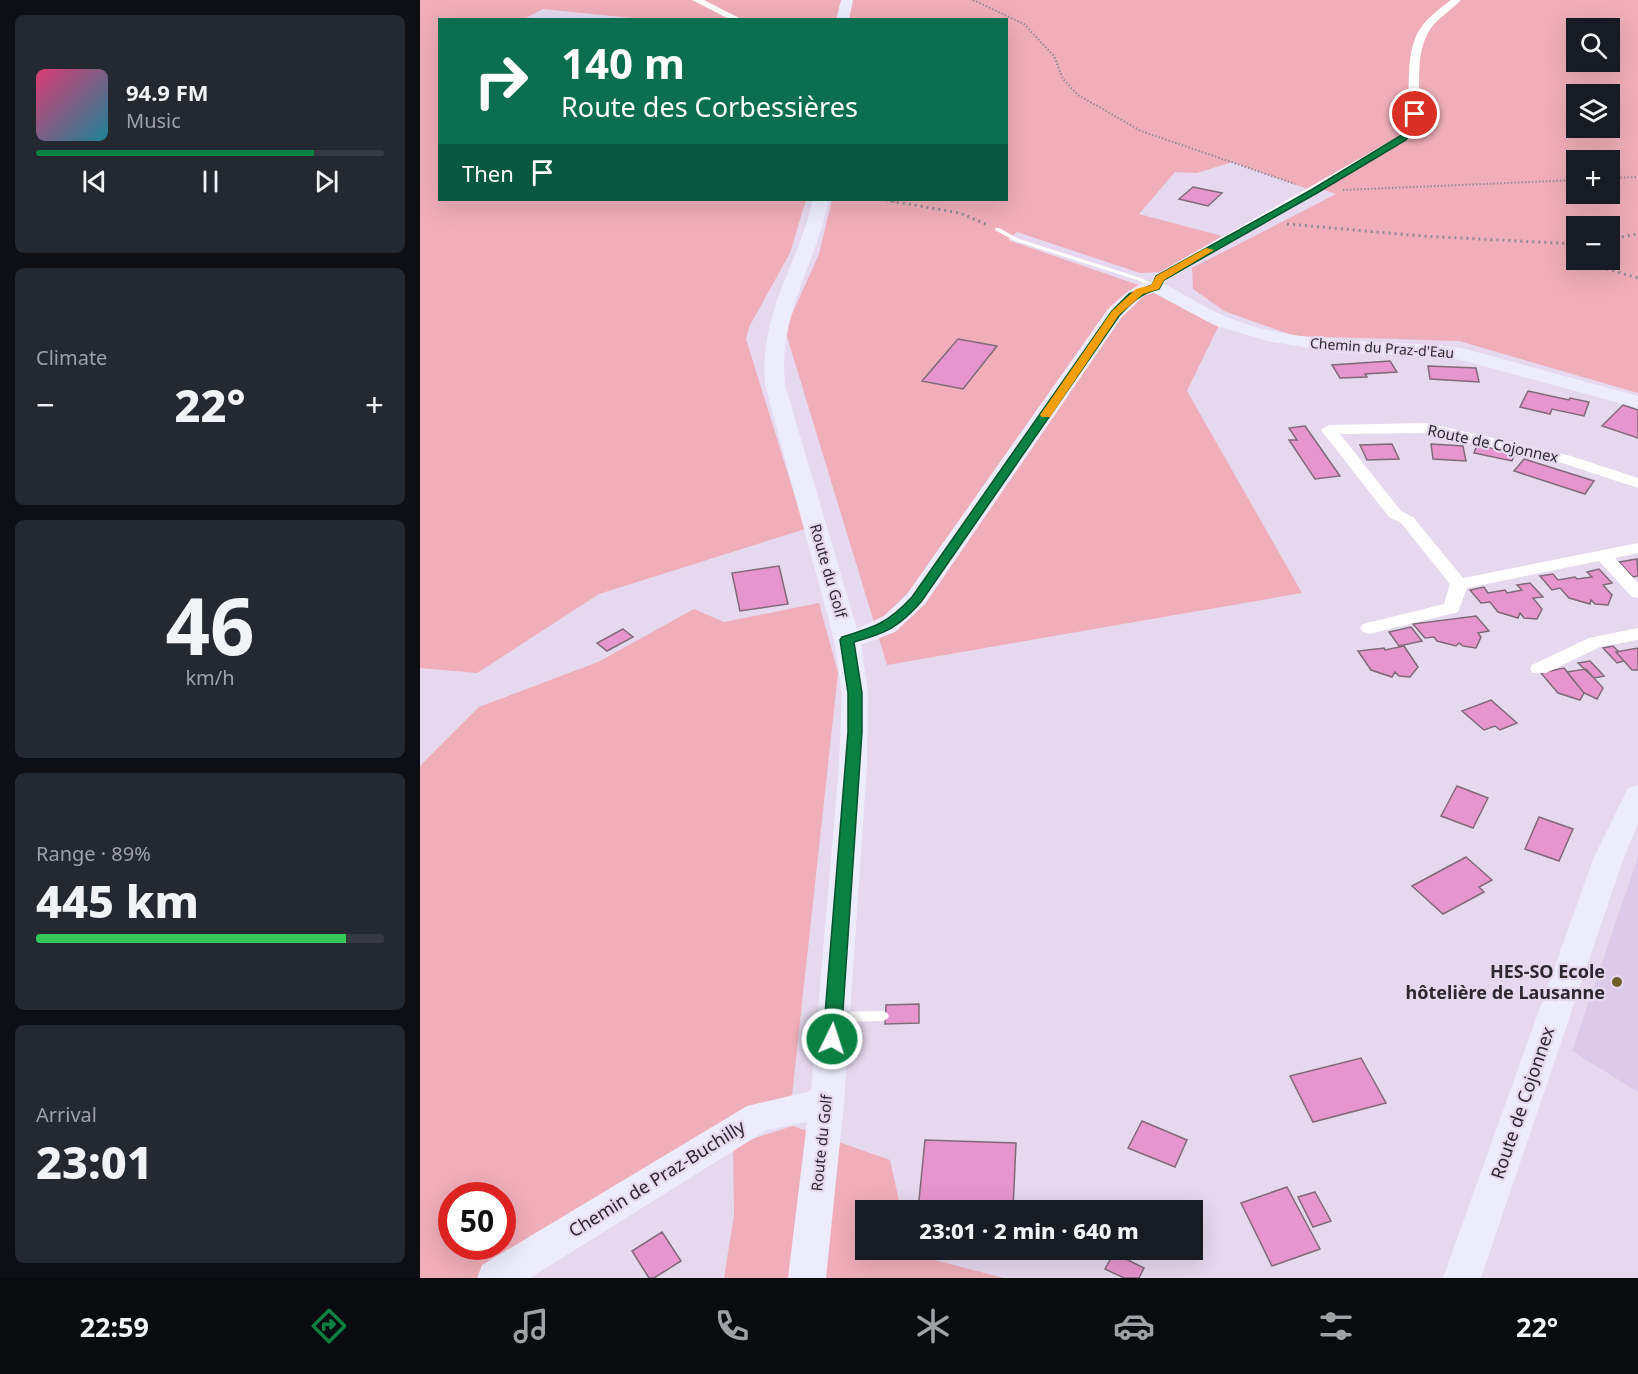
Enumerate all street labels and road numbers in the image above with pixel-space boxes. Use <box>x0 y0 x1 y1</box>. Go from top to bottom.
street label: Chemin du Praz-d'Eau <box>1309 333 1455 362</box>
street label: Route de Cojonnex <box>1426 419 1560 467</box>
street label: Route du Golf <box>806 521 852 621</box>
street label: Route de Cojonnex <box>1485 1023 1560 1182</box>
street label: Route du Golf <box>806 1093 836 1192</box>
street label: Chemin de Praz-Buchilly <box>564 1114 750 1242</box>

